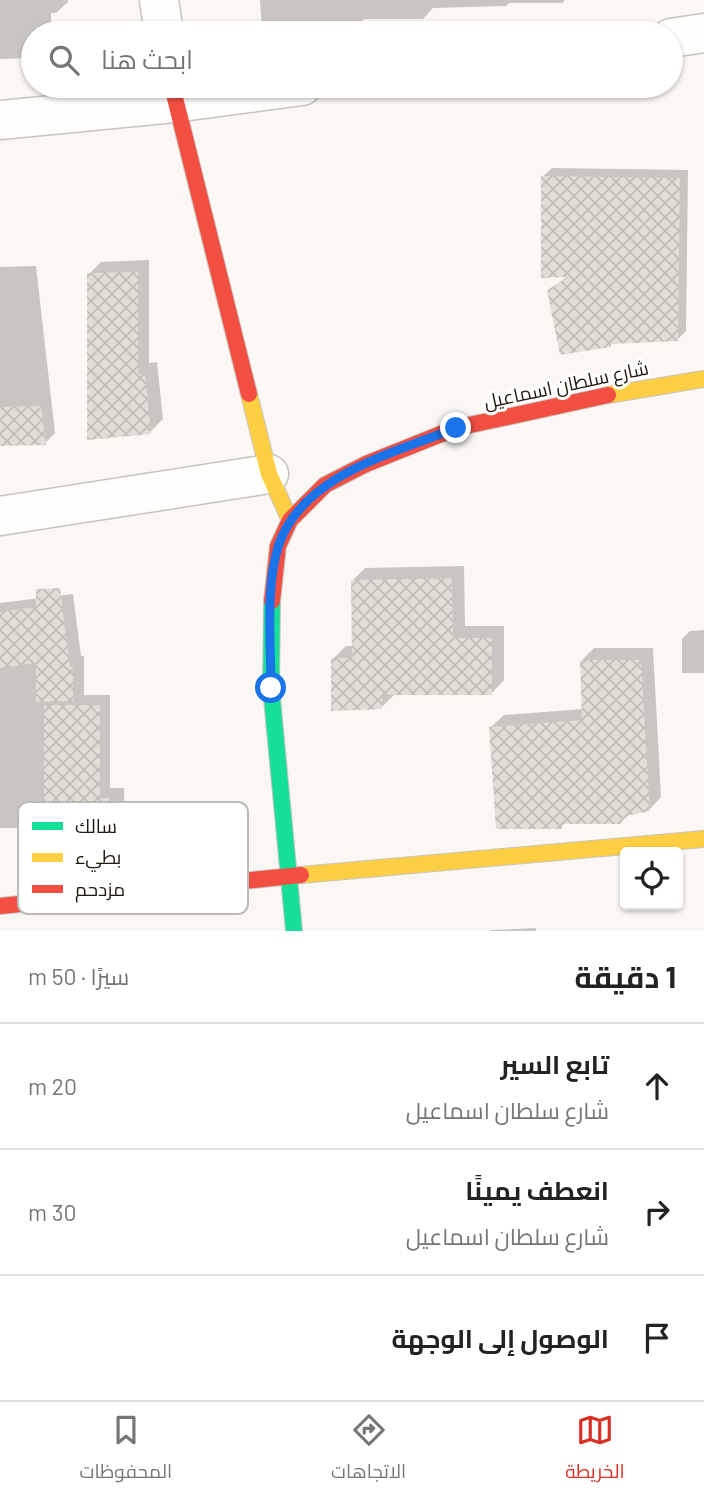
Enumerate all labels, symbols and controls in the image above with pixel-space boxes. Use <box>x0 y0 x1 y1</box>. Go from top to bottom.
search box <box>21 21 683 98</box>
icon: search <box>45 41 83 79</box>
text: ابحث هنا <box>101 43 193 74</box>
street label: شارع سلطان اسماعيل <box>482 355 651 416</box>
route end <box>440 412 471 443</box>
route start <box>255 672 286 703</box>
legend <box>18 802 248 914</box>
text: سالك <box>75 814 117 837</box>
text: بطيء <box>75 845 121 872</box>
map controls <box>620 847 683 910</box>
button: locate <box>620 847 683 910</box>
text: مزدحم <box>75 877 125 903</box>
text: 1 دقيقة <box>575 958 676 994</box>
text: سيرًا · 50 m <box>28 962 129 990</box>
text: تابع السير <box>500 1048 609 1079</box>
icon: ahead <box>638 1067 676 1105</box>
text: 20 m <box>28 1072 77 1100</box>
text: شارع سلطان اسماعيل <box>406 1096 609 1124</box>
text: انعطف يمينًا <box>465 1174 609 1205</box>
icon: right <box>638 1193 676 1231</box>
text: 30 m <box>28 1198 76 1226</box>
text: شارع سلطان اسماعيل <box>406 1222 609 1250</box>
icon: arrive <box>638 1319 676 1357</box>
text: الوصول إلى الوجهة <box>391 1322 609 1353</box>
tab: المحفوظات <box>80 1411 172 1489</box>
tab: الاتجاهات <box>331 1411 406 1489</box>
tab: الخريطة <box>565 1411 625 1489</box>

